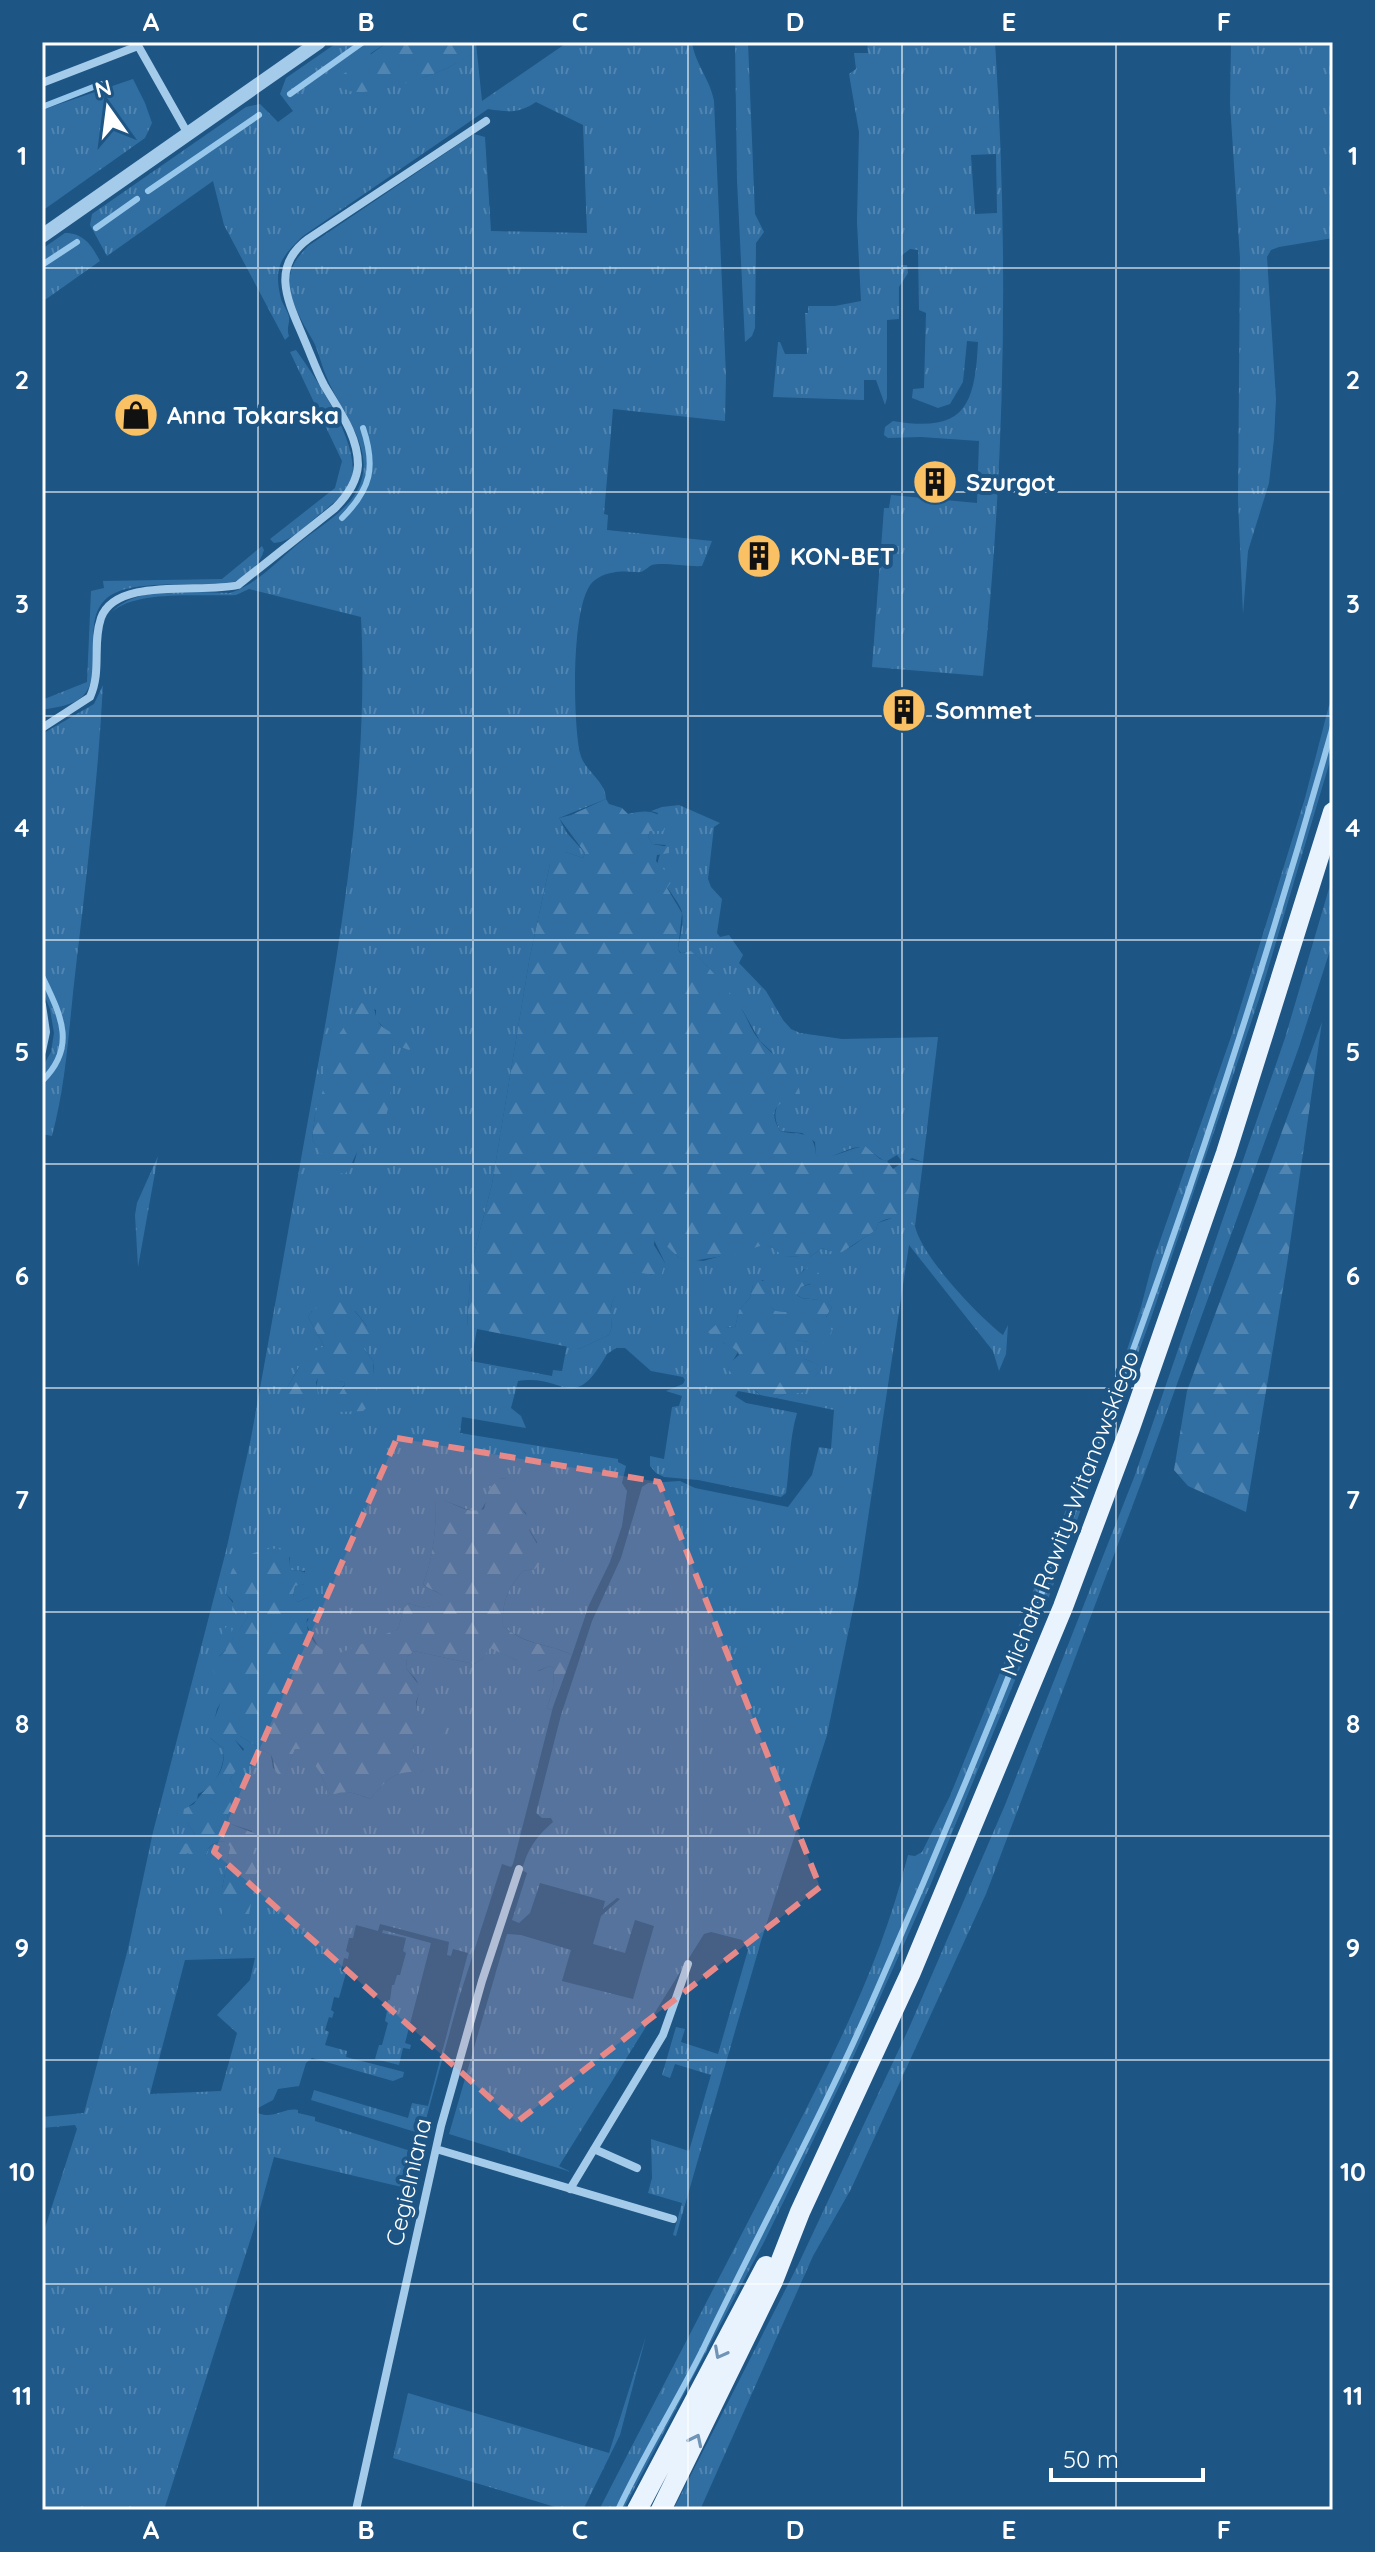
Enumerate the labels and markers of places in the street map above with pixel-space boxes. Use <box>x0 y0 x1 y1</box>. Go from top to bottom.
shop icon: Anna Tokarska <box>112 391 160 439</box>
place label: Anna Tokarska <box>167 400 339 430</box>
building icon: Szurgot <box>911 458 959 506</box>
place label: Szurgot <box>966 467 1056 497</box>
building icon: KON-BET <box>735 532 783 580</box>
place label: KON-BET <box>790 541 895 571</box>
building icon: Sommet <box>880 686 928 734</box>
place label: Sommet <box>935 695 1033 725</box>

